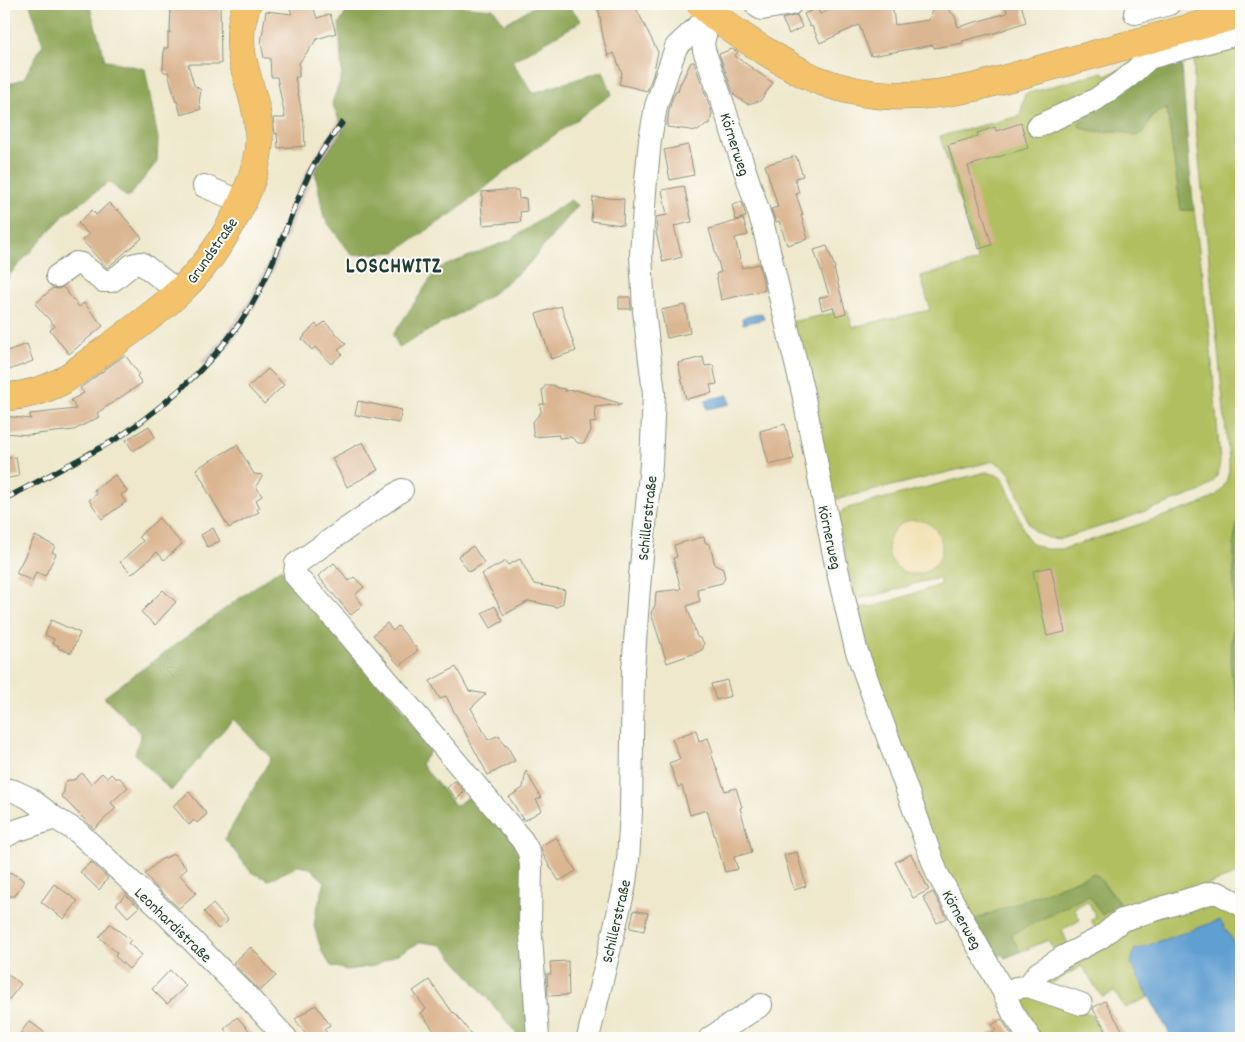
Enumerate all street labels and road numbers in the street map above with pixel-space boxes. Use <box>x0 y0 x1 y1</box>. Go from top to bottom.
street label: Körnerweg <box>713 110 755 179</box>
street label: Grundstraße <box>182 213 244 289</box>
street label: Schillerstraße <box>633 475 664 562</box>
street label: Körnerweg <box>811 503 847 572</box>
street label: Schillerstraße <box>597 878 638 966</box>
street label: Leonhardistraße <box>128 883 216 969</box>
street label: Körnerweg <box>935 886 987 954</box>

